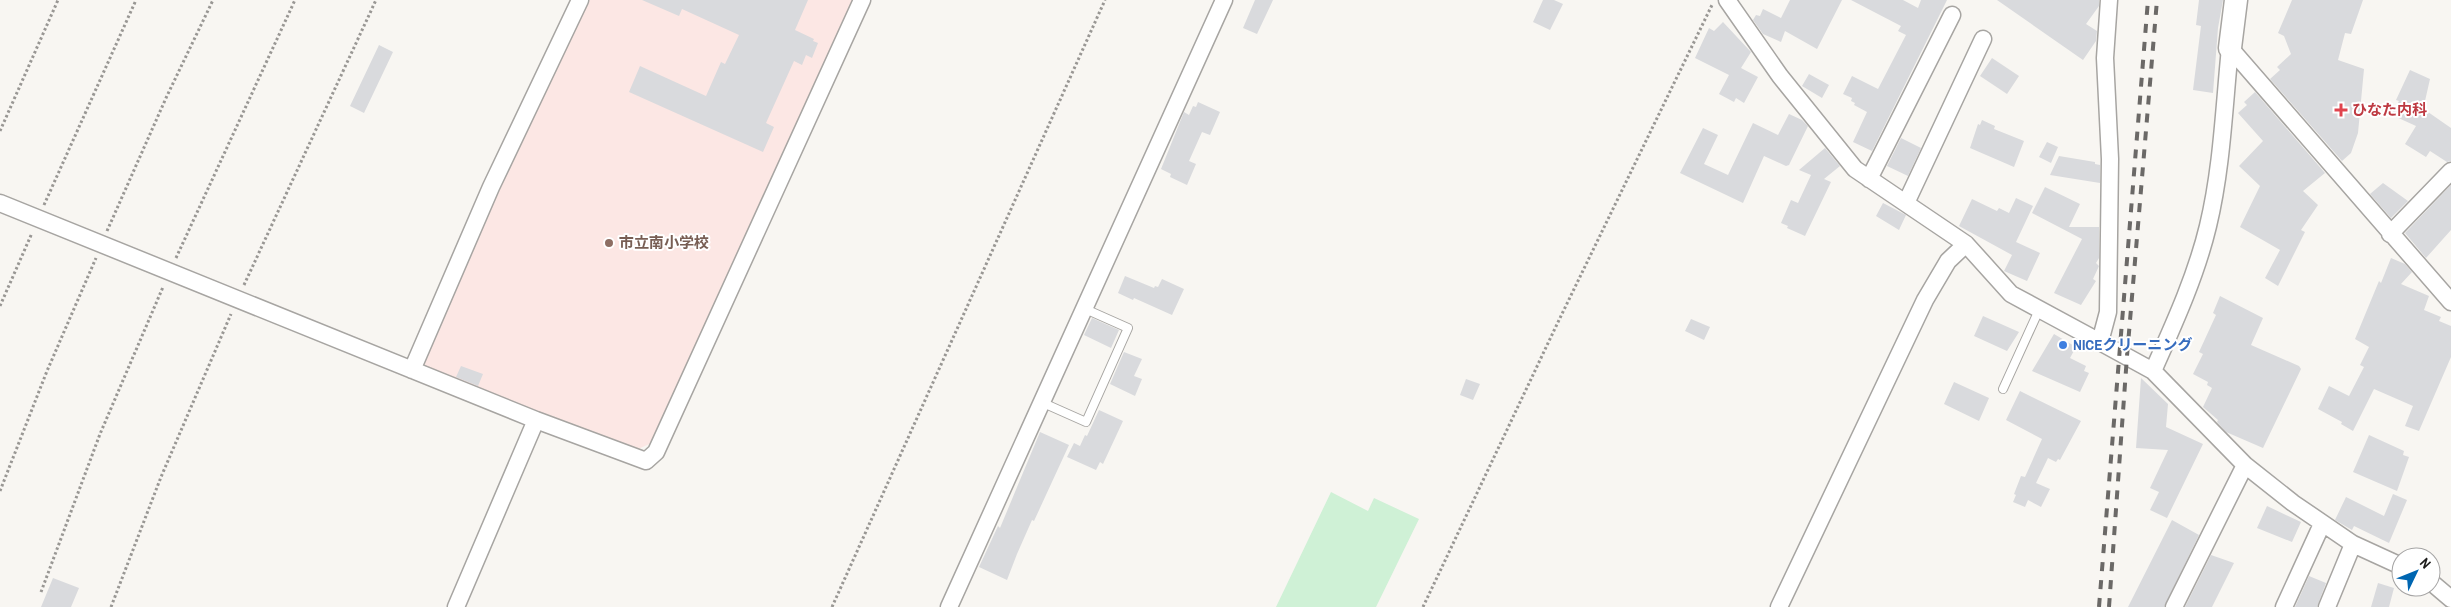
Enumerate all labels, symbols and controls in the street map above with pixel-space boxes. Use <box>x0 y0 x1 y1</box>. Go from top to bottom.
place label: ひなた内科 <box>2352 99 2427 120</box>
marker: ひなた内科 <box>2334 103 2348 117</box>
place label: 市立南小学校 <box>619 232 709 253</box>
marker: 市立南小学校 <box>603 237 615 249</box>
place label: NICEクリーニング <box>2073 334 2192 355</box>
marker: NICEクリーニング <box>2057 339 2069 351</box>
north arrow <box>2391 547 2441 597</box>
text: N <box>2416 554 2435 572</box>

